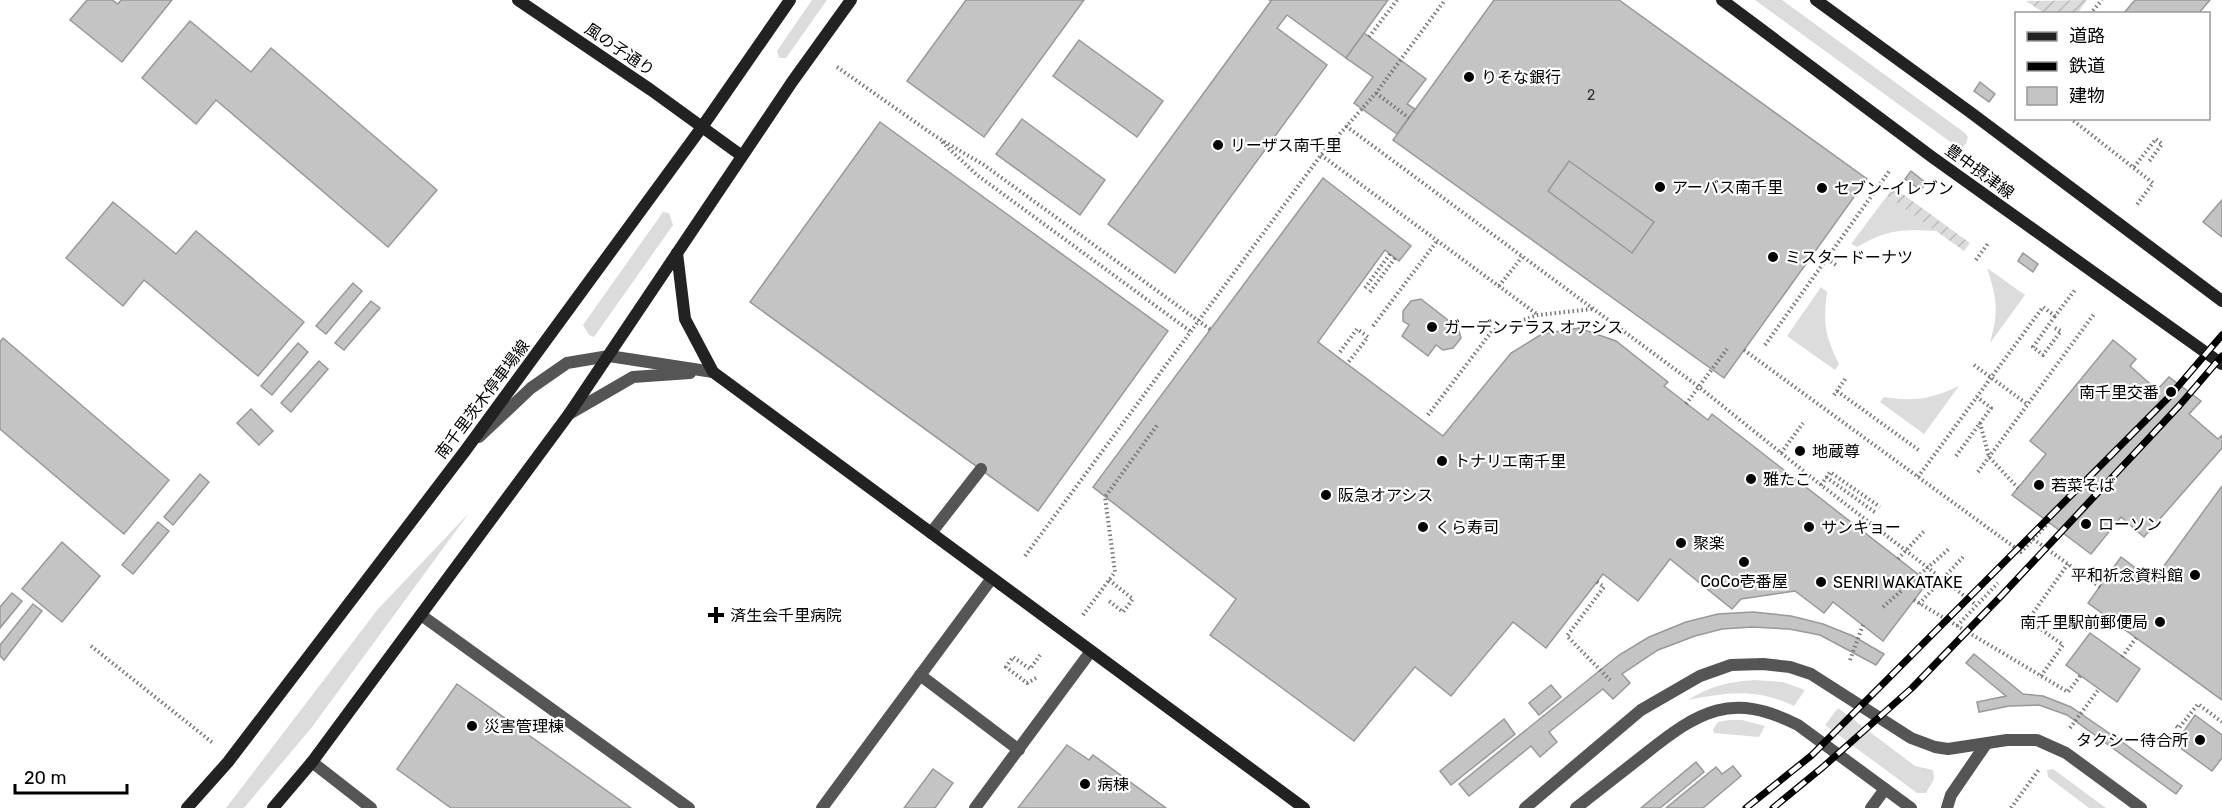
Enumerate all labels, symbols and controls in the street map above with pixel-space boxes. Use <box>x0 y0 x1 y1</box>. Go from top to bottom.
legend <box>2015 12 2210 120</box>
street label: 風の子通り <box>581 19 658 80</box>
text: 道路 <box>2069 25 2105 47</box>
text: 鉄道 <box>2069 55 2105 77</box>
place label: りそな銀行 <box>1481 68 1561 87</box>
marker: りそな銀行 <box>1462 70 1476 84</box>
text: 建物 <box>2069 85 2105 107</box>
house number: 2 <box>1587 87 1595 104</box>
place label: リーザス南千里 <box>1230 136 1342 155</box>
marker: リーザス南千里 <box>1211 138 1225 152</box>
street label: 豊中摂津線 <box>1942 140 2018 203</box>
place label: アーバス南千里 <box>1672 178 1783 197</box>
place label: セブン-イレブン <box>1834 179 1954 198</box>
marker: アーバス南千里 <box>1653 180 1667 194</box>
marker: セブン-イレブン <box>1815 181 1829 195</box>
place label: ミスタードーナツ <box>1785 248 1913 267</box>
marker: ミスタードーナツ <box>1766 250 1780 264</box>
place label: ガーデンテラス オアシス <box>1444 318 1623 337</box>
marker: ガーデンテラス オアシス <box>1425 320 1439 334</box>
street label: 南千里茨木停車場線 <box>431 336 533 463</box>
place label: 南千里交番 <box>2079 383 2159 402</box>
marker: 南千里交番 <box>2164 385 2178 399</box>
place label: 地蔵尊 <box>1812 442 1860 461</box>
marker: 地蔵尊 <box>1793 444 1807 458</box>
place label: トナリエ南千里 <box>1454 452 1566 471</box>
marker: トナリエ南千里 <box>1435 454 1449 468</box>
place label: 雅たこ <box>1763 470 1811 489</box>
marker: 雅たこ <box>1744 472 1758 486</box>
place label: 若菜そば <box>2051 476 2115 495</box>
marker: 若菜そば <box>2032 478 2046 492</box>
place label: 阪急オアシス <box>1338 486 1433 505</box>
marker: 阪急オアシス <box>1319 488 1333 502</box>
place label: ローソン <box>2098 515 2162 534</box>
marker: ローソン <box>2079 517 2093 531</box>
place label: くら寿司 <box>1435 518 1499 537</box>
place label: サンキョー <box>1821 518 1901 537</box>
marker: くら寿司 <box>1416 520 1430 534</box>
marker: サンキョー <box>1802 520 1816 534</box>
place label: 聚楽 <box>1693 534 1725 553</box>
marker: 聚楽 <box>1674 536 1688 550</box>
marker: CoCo壱番屋 <box>1737 555 1751 569</box>
place label: 平和祈念資料館 <box>2071 566 2183 585</box>
marker: 平和祈念資料館 <box>2188 568 2202 582</box>
place label: CoCo壱番屋 <box>1700 572 1788 591</box>
place label: SENRI WAKATAKE <box>1833 573 1963 592</box>
marker: SENRI WAKATAKE <box>1814 575 1828 589</box>
marker: 済生会千里病院 <box>707 606 725 624</box>
place label: 済生会千里病院 <box>730 606 842 625</box>
place label: 南千里駅前郵便局 <box>2020 613 2148 632</box>
marker: 南千里駅前郵便局 <box>2153 615 2167 629</box>
place label: 災害管理棟 <box>484 717 564 736</box>
marker: 災害管理棟 <box>465 719 479 733</box>
place label: タクシー待合所 <box>2076 731 2188 750</box>
marker: タクシー待合所 <box>2193 733 2207 747</box>
scale bar <box>15 757 128 795</box>
text: 20 m <box>24 767 66 789</box>
place label: 病棟 <box>1097 775 1129 794</box>
marker: 病棟 <box>1078 777 1092 791</box>

